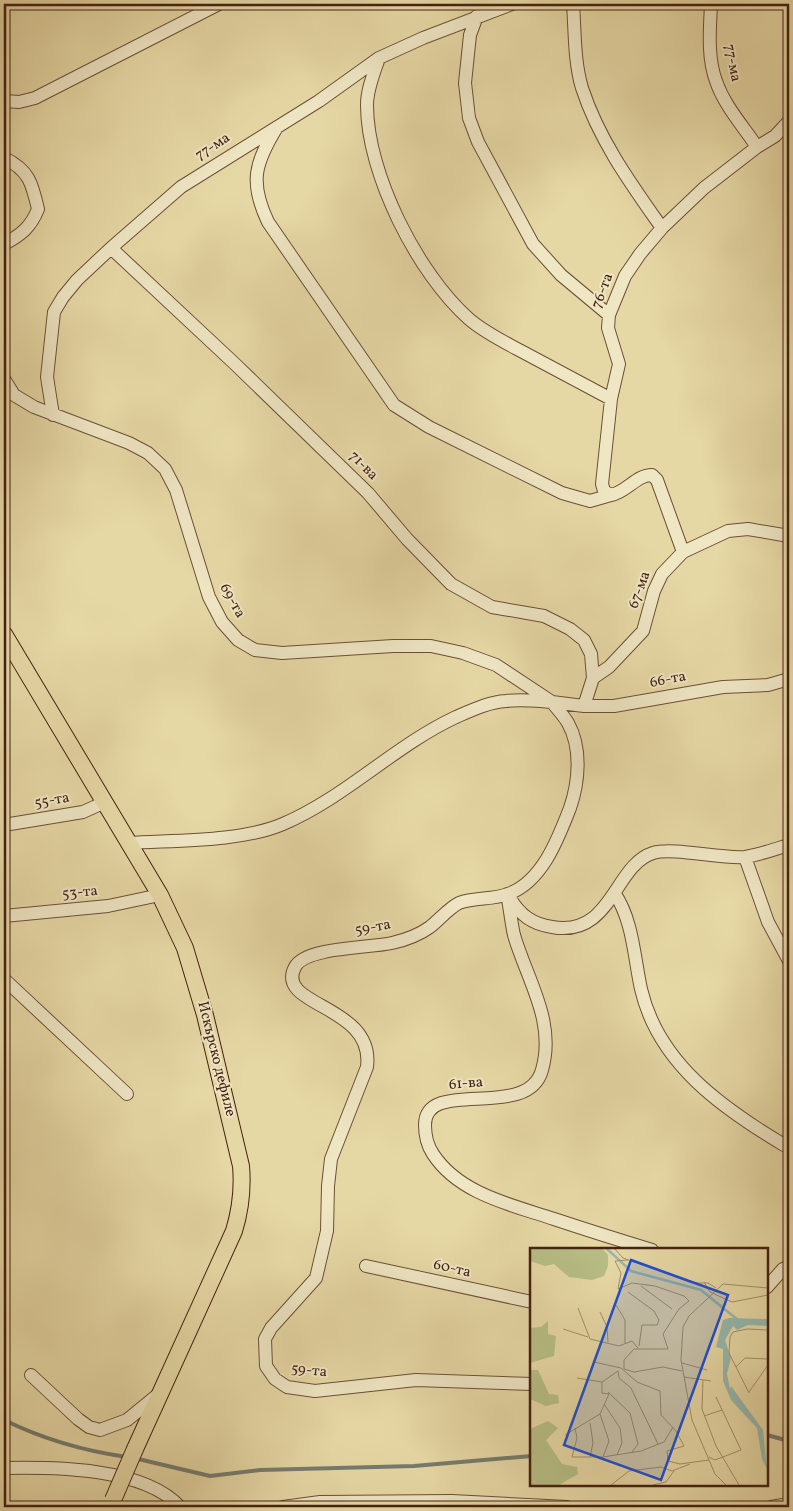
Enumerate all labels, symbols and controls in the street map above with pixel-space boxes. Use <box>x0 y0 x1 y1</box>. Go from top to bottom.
street label: 77-ма <box>718 42 746 84</box>
street label: 77-ма <box>191 128 235 166</box>
street label: 76-та <box>587 270 619 312</box>
street label: 71-ва <box>344 447 382 485</box>
street label: 67-ма <box>624 568 656 612</box>
street label: 69-та <box>214 580 250 622</box>
street label: 66-та <box>648 666 688 694</box>
street label: 55-та <box>33 788 71 814</box>
street label: 53-та <box>61 881 99 905</box>
street label: 59-та <box>353 915 393 941</box>
street label: Искърско дефиле <box>192 999 240 1119</box>
street label: 61-ва <box>448 1072 484 1096</box>
inset map <box>530 1248 768 1486</box>
street label: 60-та <box>431 1255 473 1283</box>
street label: 59-та <box>290 1359 328 1383</box>

